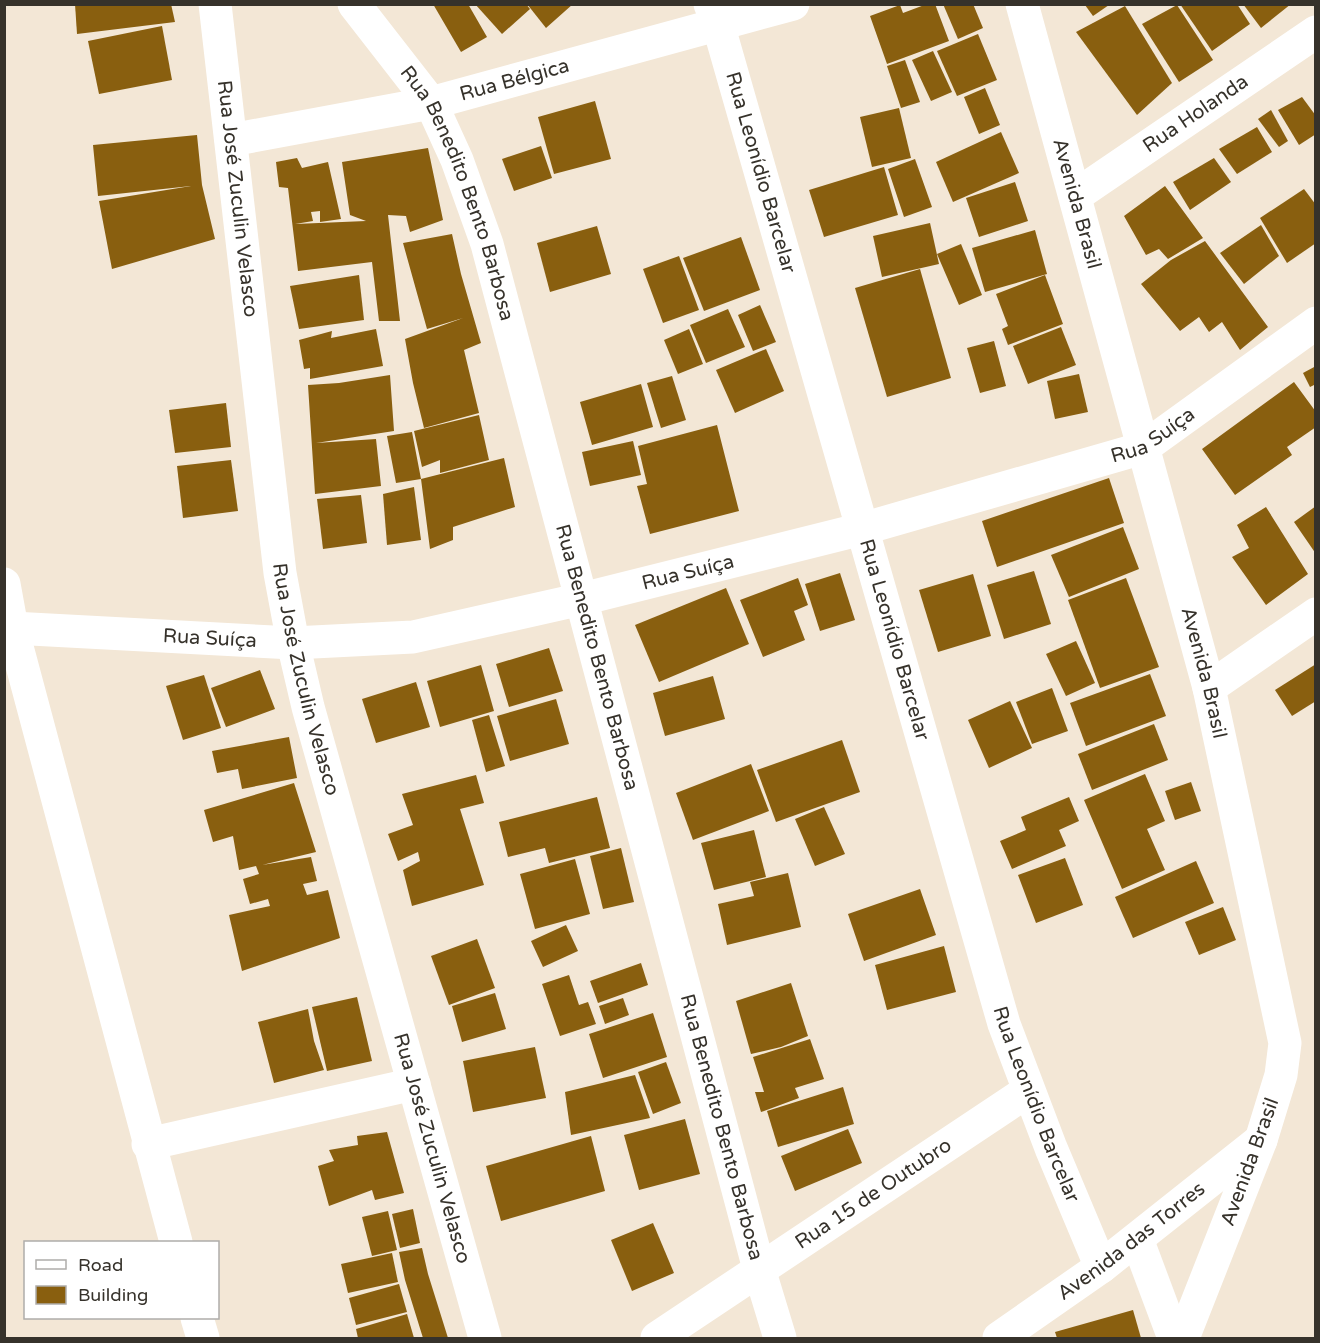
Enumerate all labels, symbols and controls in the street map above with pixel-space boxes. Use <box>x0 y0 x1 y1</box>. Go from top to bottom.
street label: Rua Bélgica <box>457 54 572 107</box>
street label: Rua Benedito Bento Barbosa <box>395 61 519 323</box>
street label: Rua Leonídio Barcelar <box>720 69 801 276</box>
street label: Rua Holanda <box>1138 70 1253 158</box>
street label: Rua José Zuculin Velasco <box>212 79 263 319</box>
street label: Avenida Brasil <box>1047 136 1106 272</box>
street label: Rua Suíça <box>1108 402 1200 469</box>
street label: Rua Benedito Bento Barbosa <box>550 522 643 793</box>
street label: Rua Leonídio Barcelar <box>854 536 934 744</box>
street label: Rua Suíça <box>639 549 737 596</box>
street label: Rua José Zuculin Velasco <box>267 562 344 798</box>
street label: Avenida Brasil <box>1175 604 1231 741</box>
street label: Rua Suíça <box>162 624 257 653</box>
street label: Rua Benedito Bento Barbosa <box>675 991 768 1263</box>
street label: Rua Leonídio Barcelar <box>988 1004 1085 1206</box>
street label: Rua José Zuculin Velasco <box>388 1030 476 1266</box>
street label: Avenida Brasil <box>1216 1095 1284 1229</box>
street label: Rua 15 de Outubro <box>791 1133 956 1255</box>
street label: Avenida das Torres <box>1053 1177 1210 1306</box>
legend <box>24 1241 219 1319</box>
text: Road <box>78 1254 123 1276</box>
text: Building <box>78 1284 148 1306</box>

